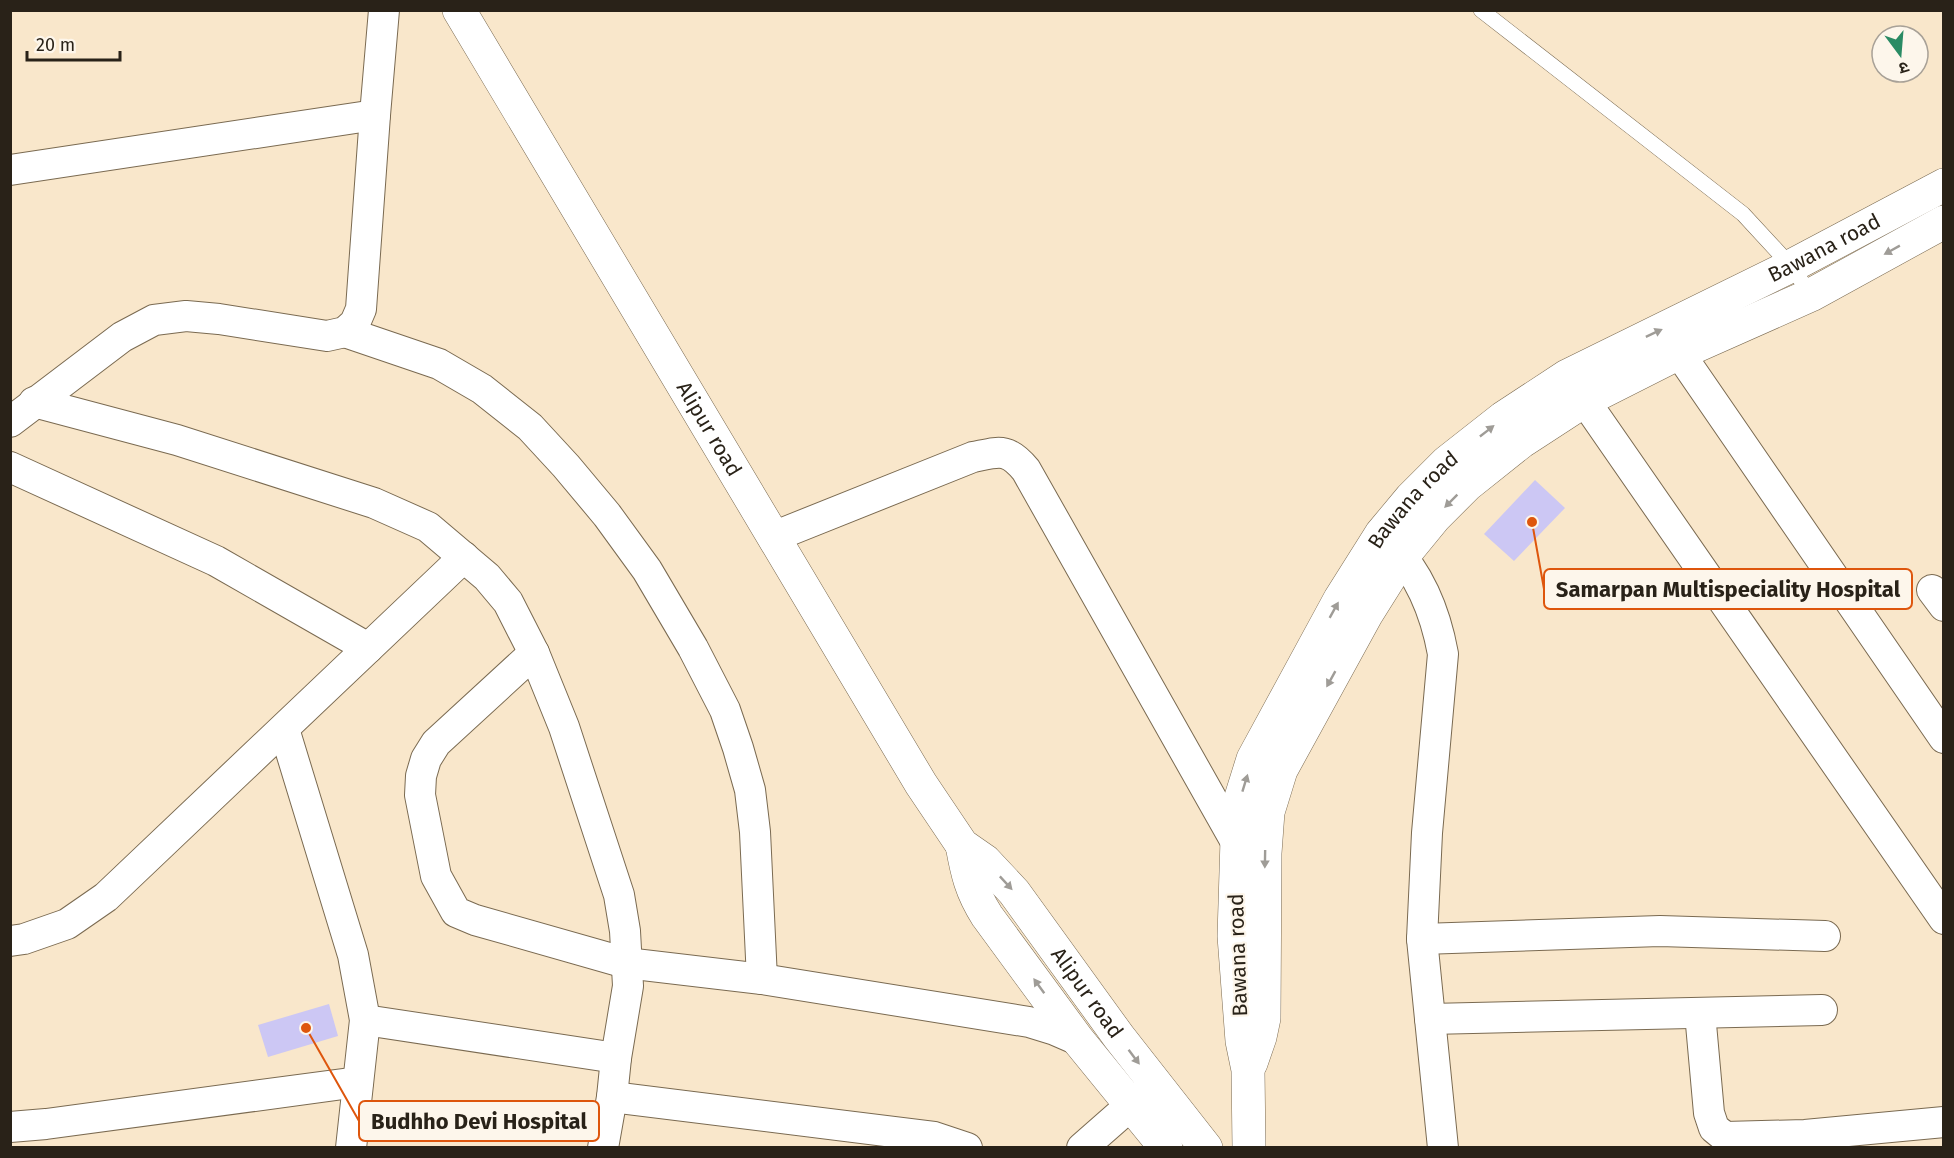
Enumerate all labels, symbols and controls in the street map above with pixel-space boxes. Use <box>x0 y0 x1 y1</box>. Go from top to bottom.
scale bar <box>27 24 120 62</box>
north arrow <box>1870 24 1930 84</box>
text: 20 m <box>36 34 75 56</box>
text: उ <box>1896 58 1911 79</box>
street label: Bawana road <box>1764 208 1885 288</box>
one-way arrow <box>1884 245 1900 256</box>
one-way arrow <box>1645 327 1663 337</box>
street label: Alipur road <box>671 377 747 481</box>
one-way arrow <box>1479 426 1494 438</box>
street label: Bawana road <box>1362 445 1463 554</box>
one-way arrow <box>1444 493 1458 508</box>
callout: Samarpan Multispeciality Hospital <box>1544 569 1912 609</box>
text: Samarpan Multispeciality Hospital <box>1556 576 1901 603</box>
one-way arrow <box>1329 601 1339 618</box>
one-way arrow <box>1326 671 1336 688</box>
one-way arrow <box>1241 774 1250 792</box>
one-way arrow <box>1261 850 1270 869</box>
one-way arrow <box>999 876 1013 891</box>
street label: Bawana road <box>1223 893 1253 1017</box>
street label: Alipur road <box>1045 942 1129 1044</box>
one-way arrow <box>1033 979 1045 995</box>
one-way arrow <box>1128 1049 1140 1064</box>
callout: Budhho Devi Hospital <box>359 1101 599 1141</box>
text: Budhho Devi Hospital <box>371 1108 587 1135</box>

